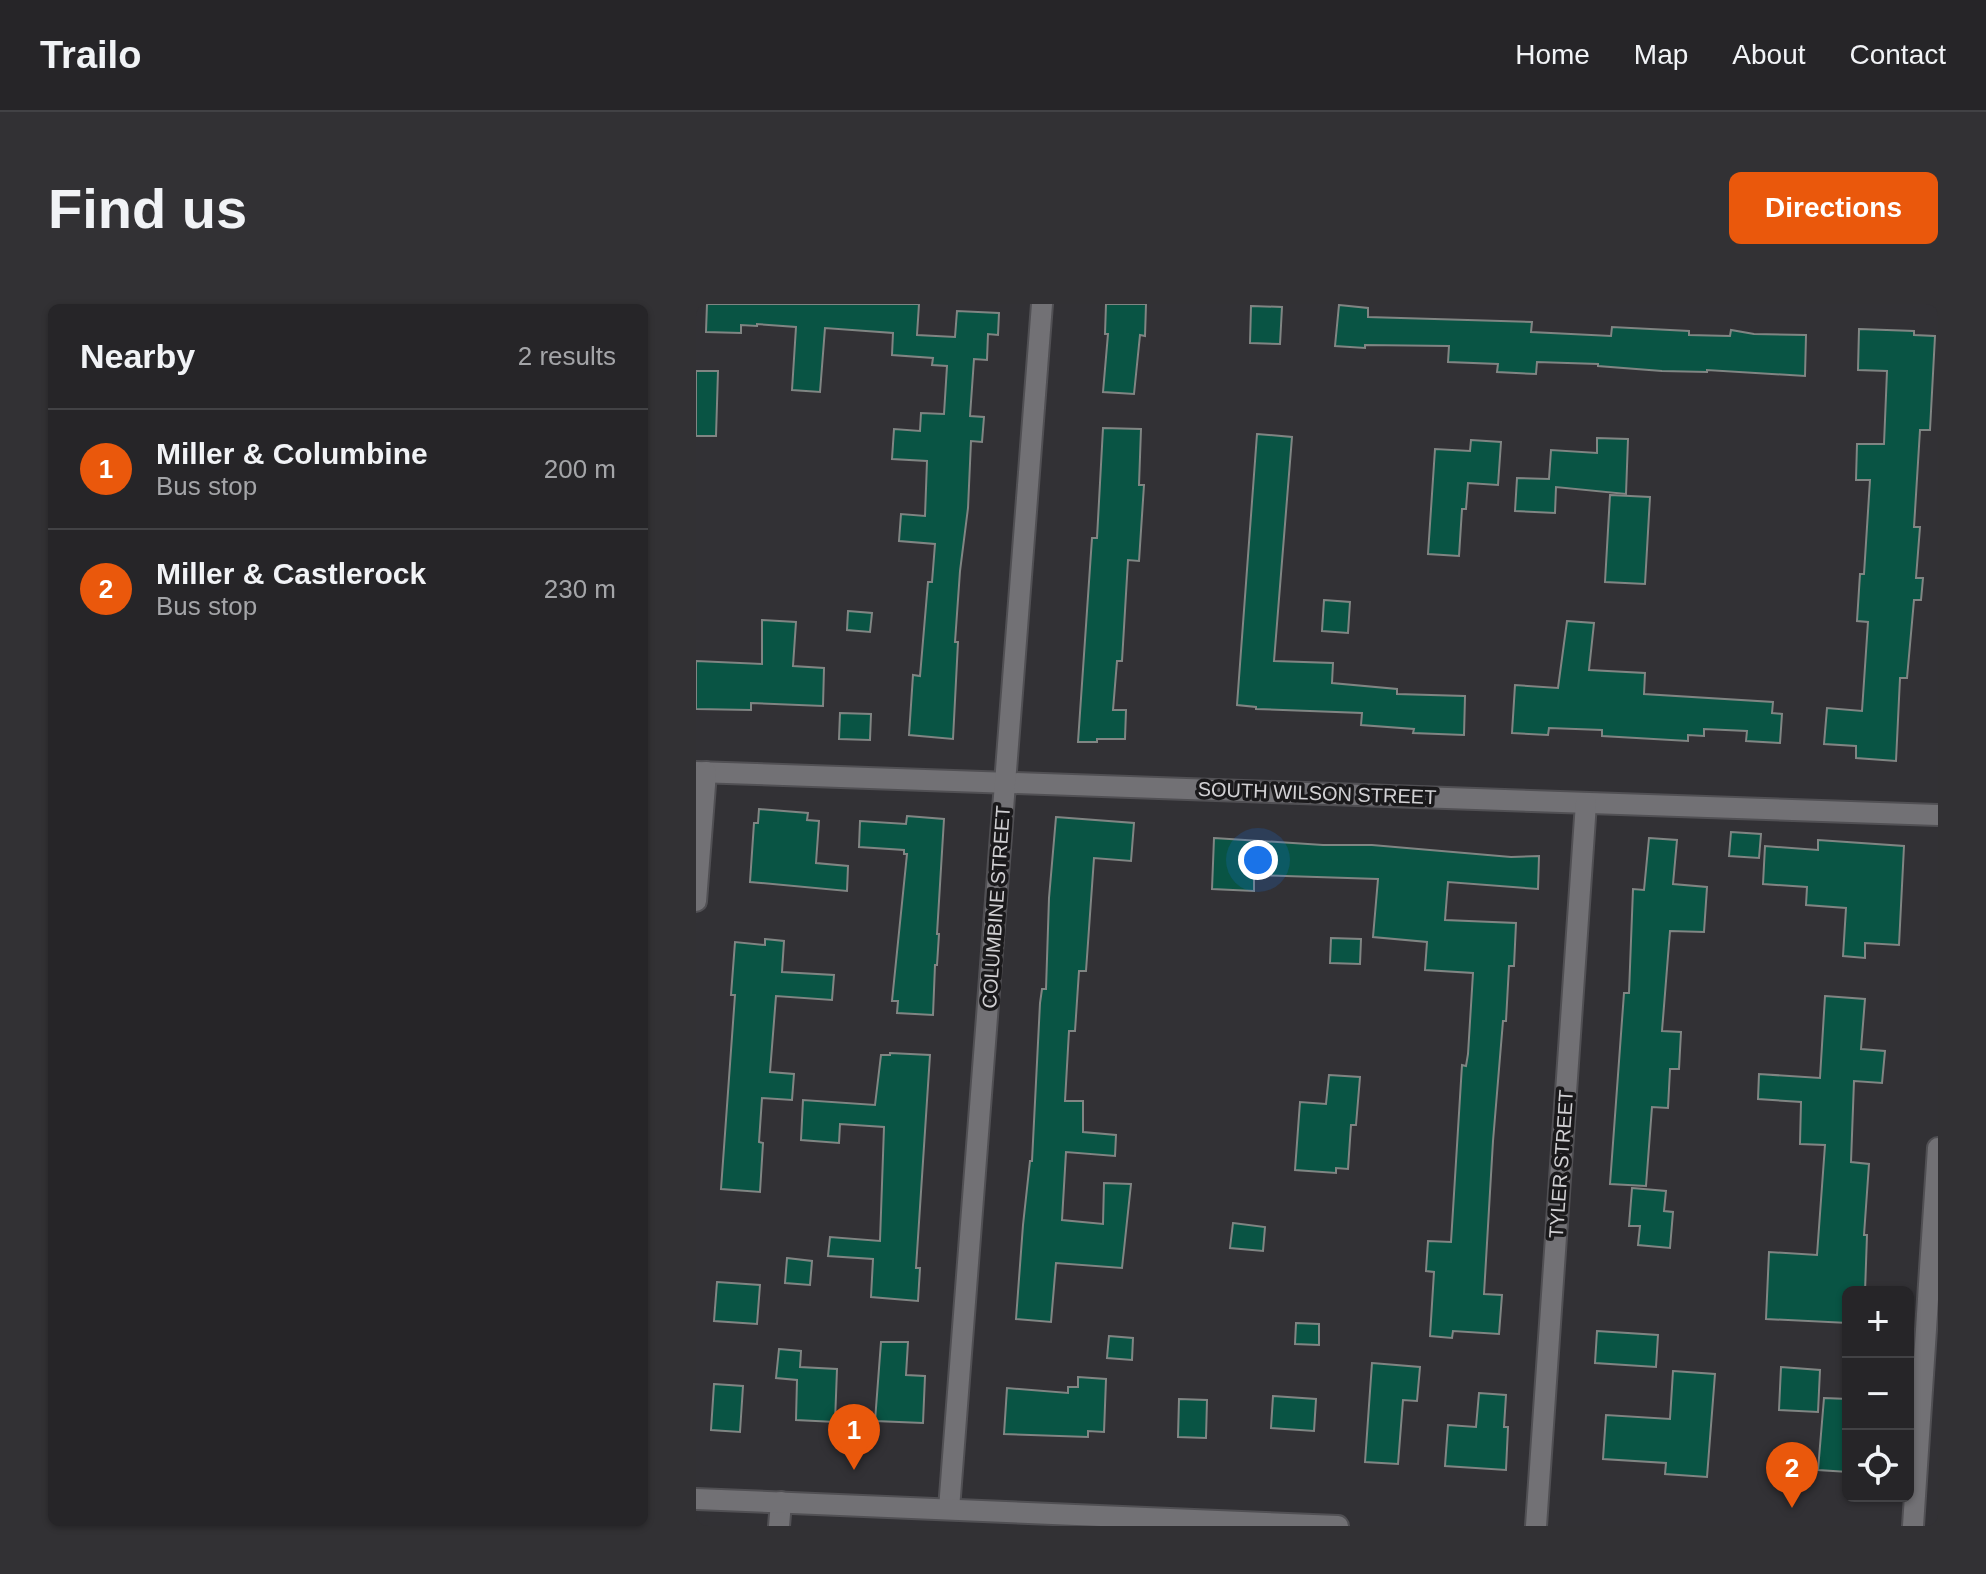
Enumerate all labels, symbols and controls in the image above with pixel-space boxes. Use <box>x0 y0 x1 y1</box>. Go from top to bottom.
text: Trailo <box>40 34 141 76</box>
text: Home <box>1515 39 1590 70</box>
text: Map <box>1634 39 1688 70</box>
text: About <box>1732 39 1806 70</box>
text: Contact <box>1850 39 1946 70</box>
button: Directions <box>1729 172 1938 244</box>
text: Find us <box>48 177 247 240</box>
text: Nearby <box>80 337 195 375</box>
text: 2 results <box>518 341 616 371</box>
text: Miller & Columbine <box>156 437 428 470</box>
text: 1 <box>99 454 113 484</box>
text: 200 m <box>544 454 616 484</box>
text: Bus stop <box>156 471 257 501</box>
text: Miller & Castlerock <box>156 557 426 590</box>
text: 2 <box>99 574 113 604</box>
text: 230 m <box>544 574 616 604</box>
text: Bus stop <box>156 591 257 621</box>
street label: SOUTH WILSON STREET <box>1197 778 1437 808</box>
street label: COLUMBINE STREET <box>978 805 1014 1009</box>
your location <box>1238 840 1278 880</box>
street label: TYLER STREET <box>1545 1089 1577 1239</box>
map controls <box>1842 1286 1914 1502</box>
button: + <box>1842 1286 1914 1358</box>
button: − <box>1842 1358 1914 1430</box>
pin: 1 <box>828 1404 880 1470</box>
button: locate <box>1842 1430 1914 1502</box>
pin: 2 <box>1766 1442 1818 1508</box>

